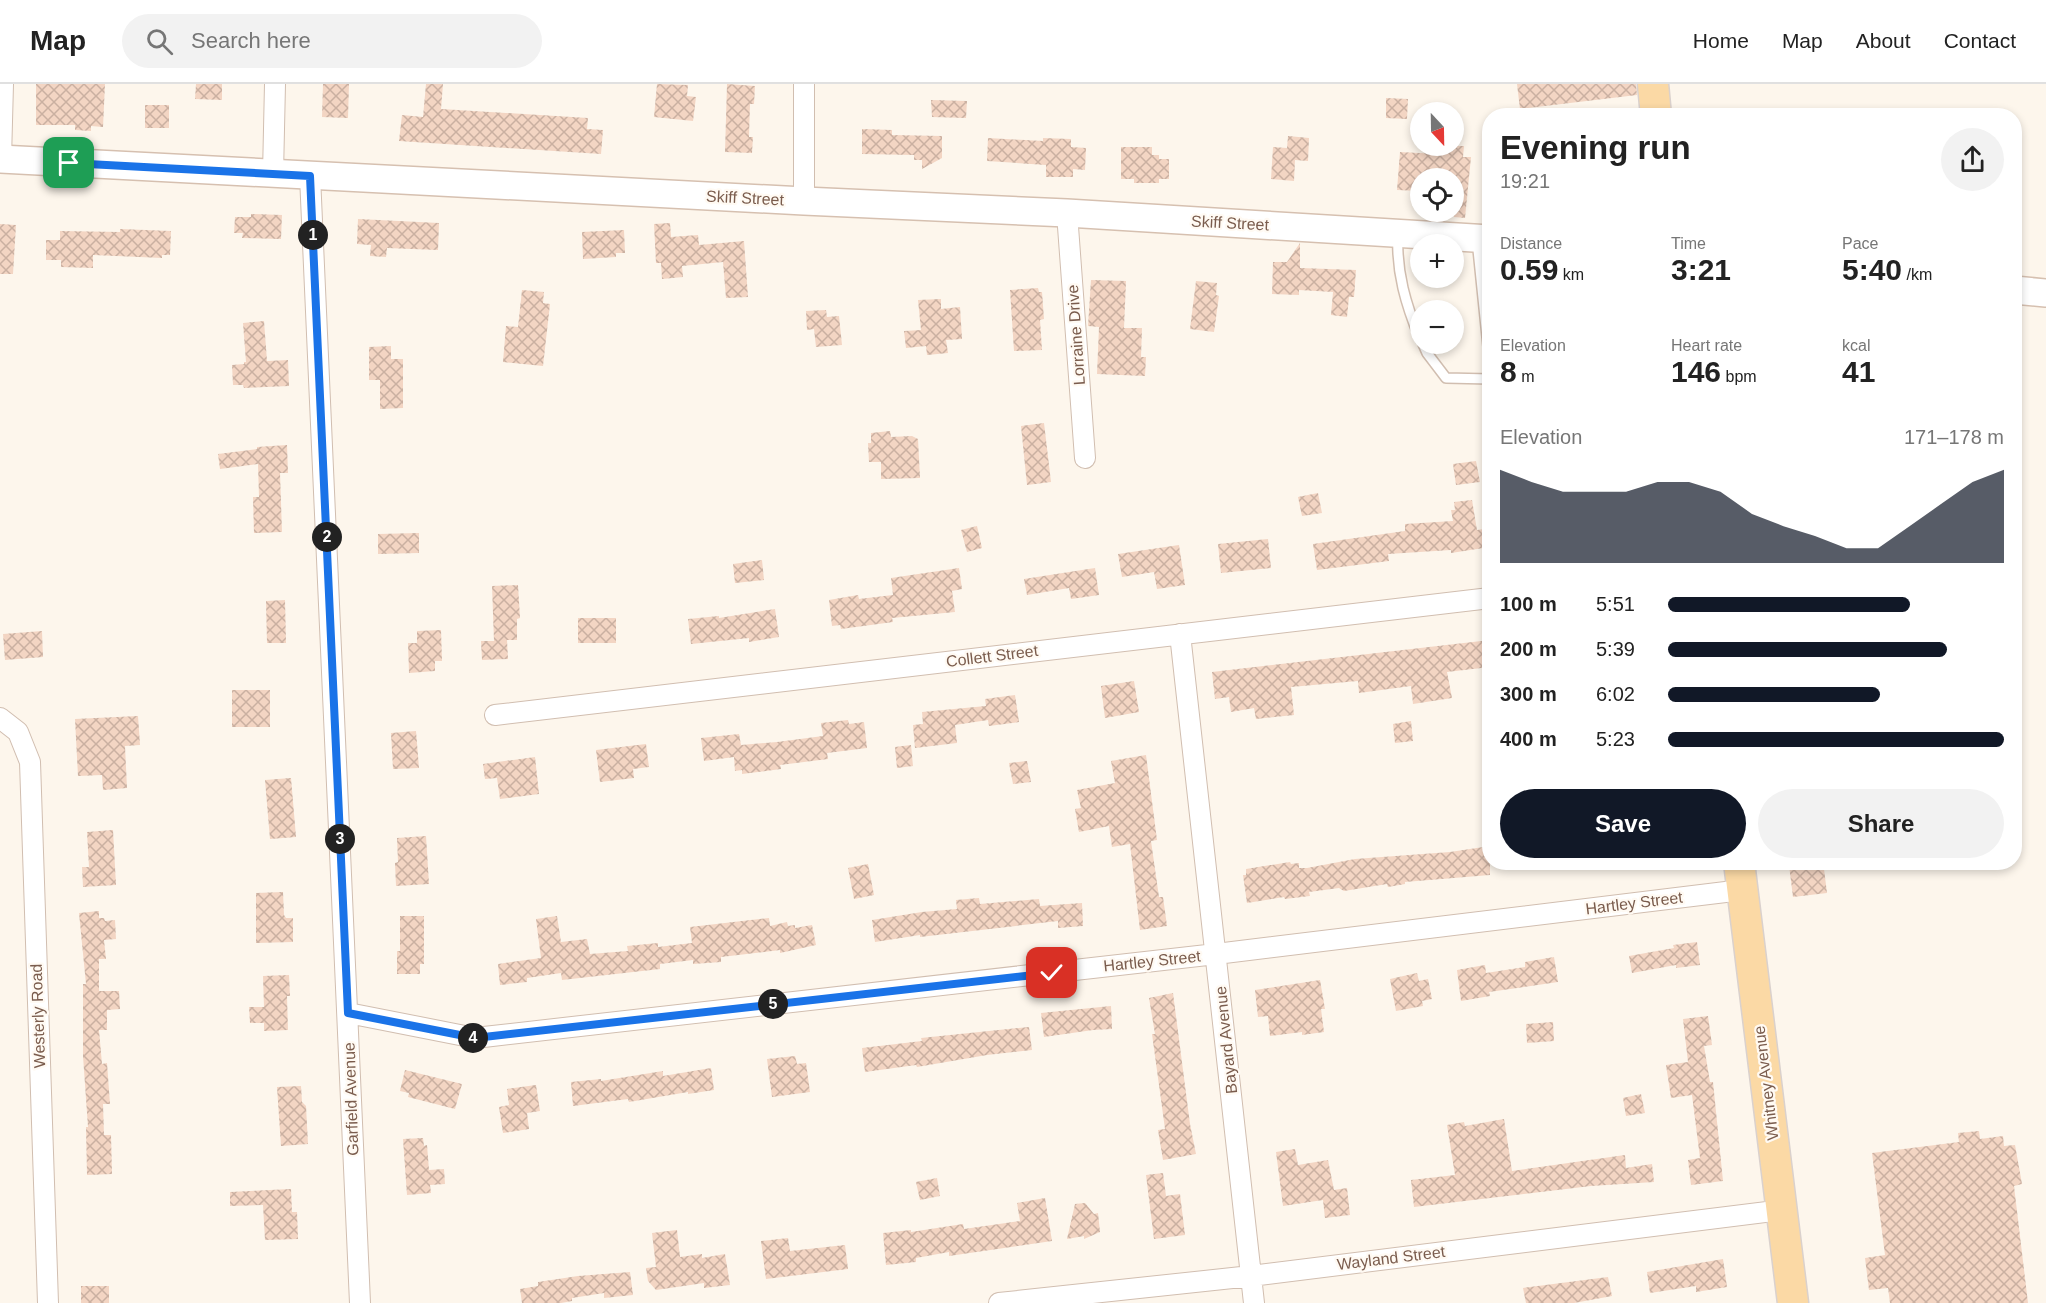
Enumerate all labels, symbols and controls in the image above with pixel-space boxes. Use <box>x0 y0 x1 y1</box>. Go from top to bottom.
search box <box>122 14 542 68</box>
text: Map <box>30 25 86 56</box>
icon: search <box>143 25 176 58</box>
text: Search here <box>191 28 311 53</box>
text: Home <box>1693 29 1749 52</box>
text: Map <box>1782 29 1823 52</box>
text: About <box>1856 29 1911 52</box>
text: Contact <box>1944 29 2016 52</box>
north arrow <box>1410 102 1464 156</box>
map controls <box>1410 102 1464 354</box>
button: share <box>1941 128 2004 191</box>
text: Evening run <box>1500 129 1691 166</box>
pin <box>43 137 94 188</box>
icon: arrive <box>52 146 85 179</box>
button: locate <box>1410 168 1464 222</box>
text: 19:21 <box>1500 170 1550 192</box>
street label: Skiff Street <box>706 187 785 209</box>
street label: Skiff Street <box>1191 212 1270 234</box>
pin: 1 <box>298 220 328 250</box>
text: 1 <box>309 226 317 243</box>
button: + <box>1410 234 1464 288</box>
text: Distance <box>1500 235 1562 252</box>
text: Time <box>1671 235 1706 252</box>
text: Pace <box>1842 235 1878 252</box>
text: 0.59 <box>1500 253 1558 286</box>
text: 3:21 <box>1671 253 1731 286</box>
text: 5:40 <box>1842 253 1902 286</box>
text: km <box>1558 266 1584 283</box>
text: /km <box>1902 266 1932 283</box>
street label: Lorraine Drive <box>1064 284 1088 386</box>
button: − <box>1410 300 1464 354</box>
text: Elevation <box>1500 337 1566 354</box>
text: Heart rate <box>1671 337 1742 354</box>
text: kcal <box>1842 337 1870 354</box>
text: 8 <box>1500 355 1517 388</box>
text: 146 <box>1671 355 1721 388</box>
text: 41 <box>1842 355 1875 388</box>
text: m <box>1517 368 1534 385</box>
text: bpm <box>1721 368 1757 385</box>
text: Elevation <box>1500 426 1582 448</box>
text: 171–178 m <box>1904 426 2004 448</box>
pin: 2 <box>312 522 342 552</box>
text: 2 <box>323 528 331 545</box>
text: 100 m <box>1500 593 1557 615</box>
text: 5:51 <box>1596 593 1635 615</box>
text: 200 m <box>1500 638 1557 660</box>
text: 5:39 <box>1596 638 1635 660</box>
street label: Collett Street <box>945 642 1039 670</box>
text: 300 m <box>1500 683 1557 705</box>
text: 6:02 <box>1596 683 1635 705</box>
text: 400 m <box>1500 728 1557 750</box>
text: 5:23 <box>1596 728 1635 750</box>
button: Save <box>1500 789 1746 858</box>
button: Share <box>1758 789 2004 858</box>
pin: 3 <box>325 824 355 854</box>
text: 3 <box>336 830 344 847</box>
street label: Hartley Street <box>1584 889 1684 917</box>
pin <box>1026 947 1077 998</box>
street label: Hartley Street <box>1102 947 1202 975</box>
icon: check <box>1035 956 1068 989</box>
street label: Westerly Road <box>28 963 48 1069</box>
street label: Bayard Avenue <box>1212 985 1240 1095</box>
pin: 5 <box>758 989 788 1019</box>
text: 5 <box>769 995 777 1012</box>
pin: 4 <box>458 1023 488 1053</box>
street label: Whitney Avenue <box>1751 1025 1781 1141</box>
text: 4 <box>469 1029 477 1046</box>
street label: Garfield Avenue <box>341 1042 361 1156</box>
street label: Wayland Street <box>1336 1243 1447 1273</box>

